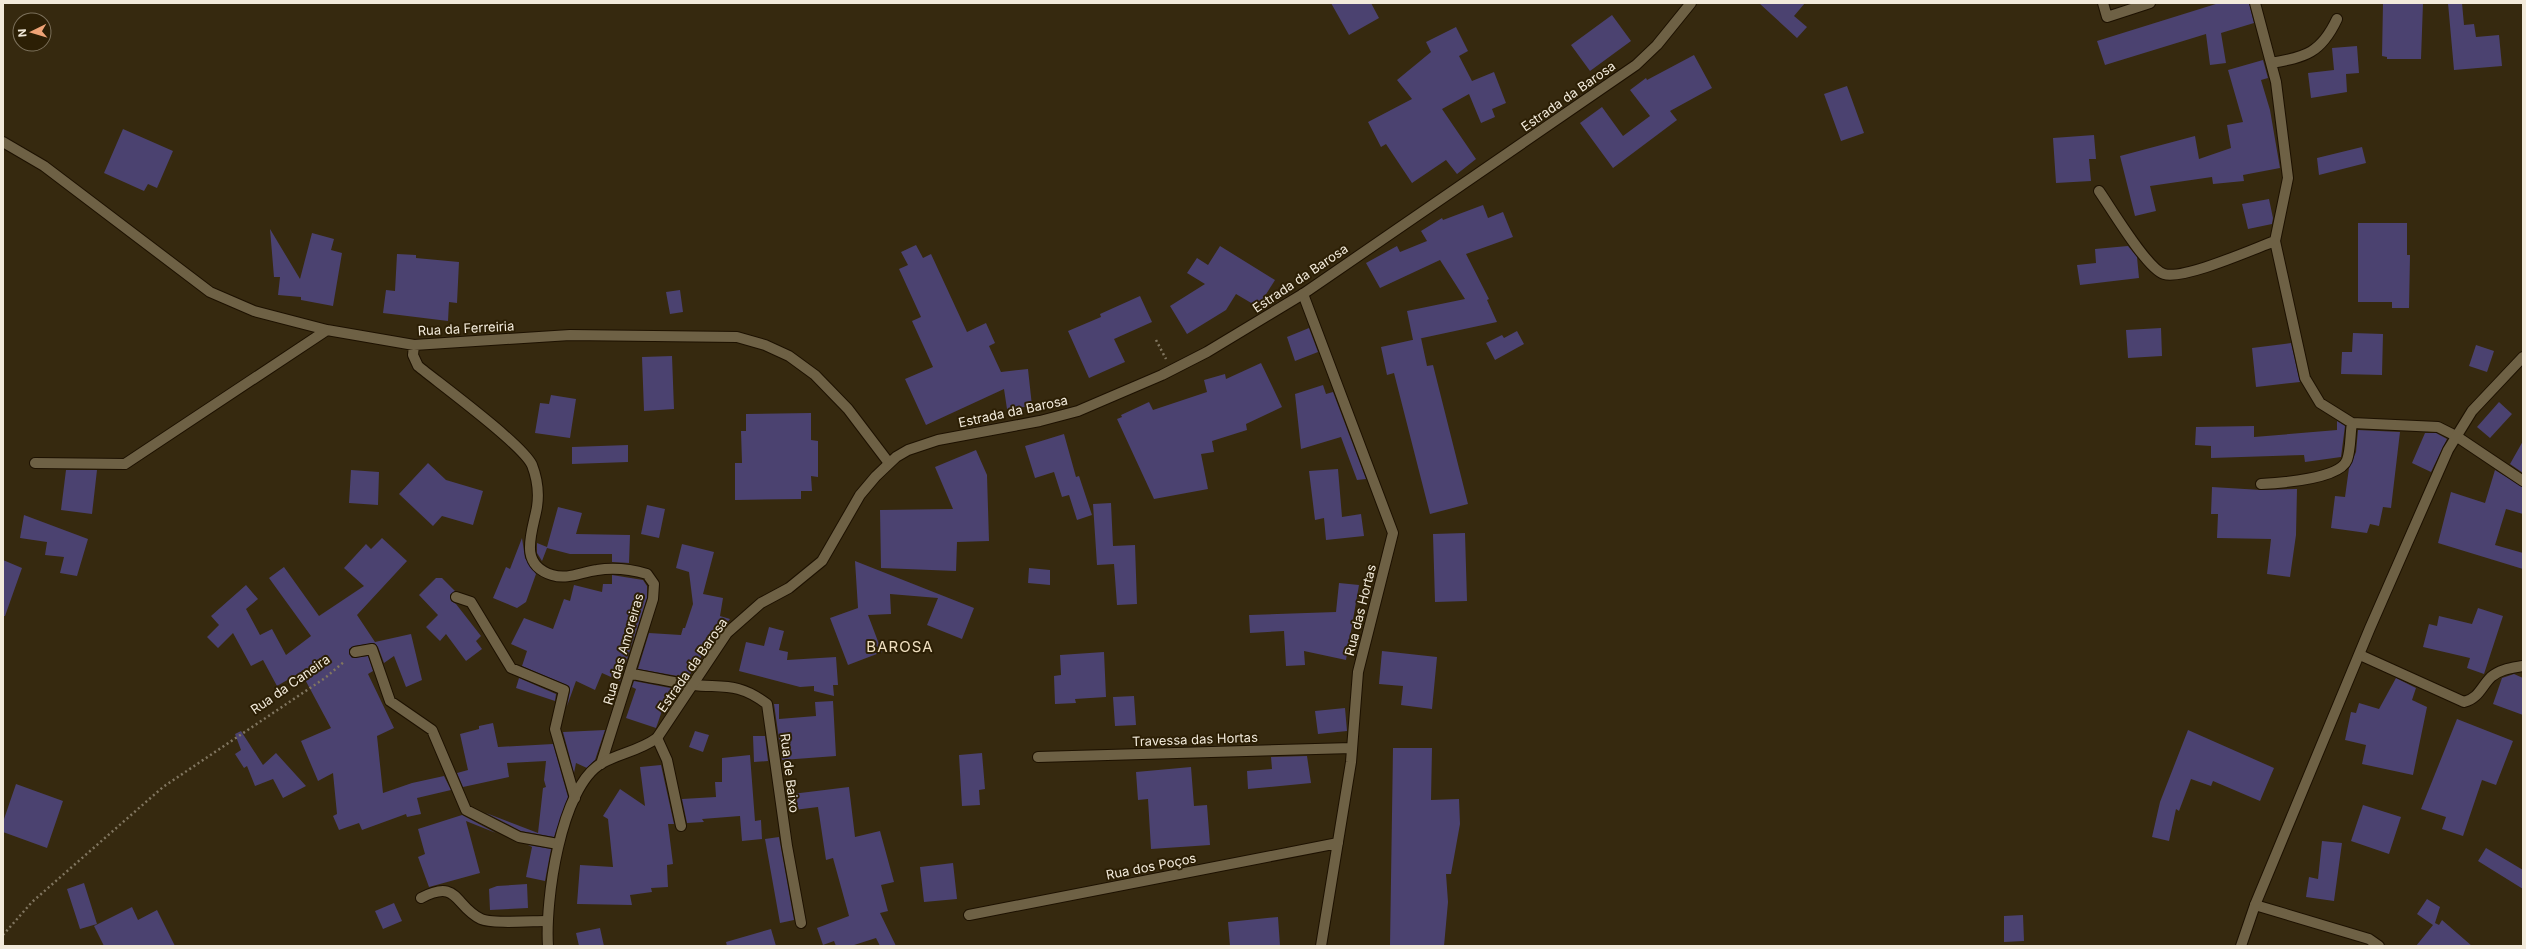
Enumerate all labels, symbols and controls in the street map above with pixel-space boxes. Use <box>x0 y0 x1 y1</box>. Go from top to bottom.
north arrow <box>12 12 52 52</box>
text: N <box>15 28 29 38</box>
street label: Estrada da Barosa <box>1518 57 1618 135</box>
street label: Estrada da Barosa <box>1249 240 1351 316</box>
street label: Rua da Ferreiria <box>417 317 515 339</box>
street label: Estrada da Barosa <box>957 392 1069 430</box>
street label: Rua das Hortas <box>1341 562 1379 657</box>
street label: Rua das Amoreiras <box>599 591 647 707</box>
street label: Estrada da Barosa <box>653 615 731 715</box>
district label: BAROSA <box>866 637 934 656</box>
street label: Rua da Caneira <box>247 651 333 717</box>
street label: Travessa das Hortas <box>1132 729 1258 749</box>
street label: Rua de Baixo <box>777 732 803 814</box>
street label: Rua dos Poços <box>1105 849 1198 883</box>

